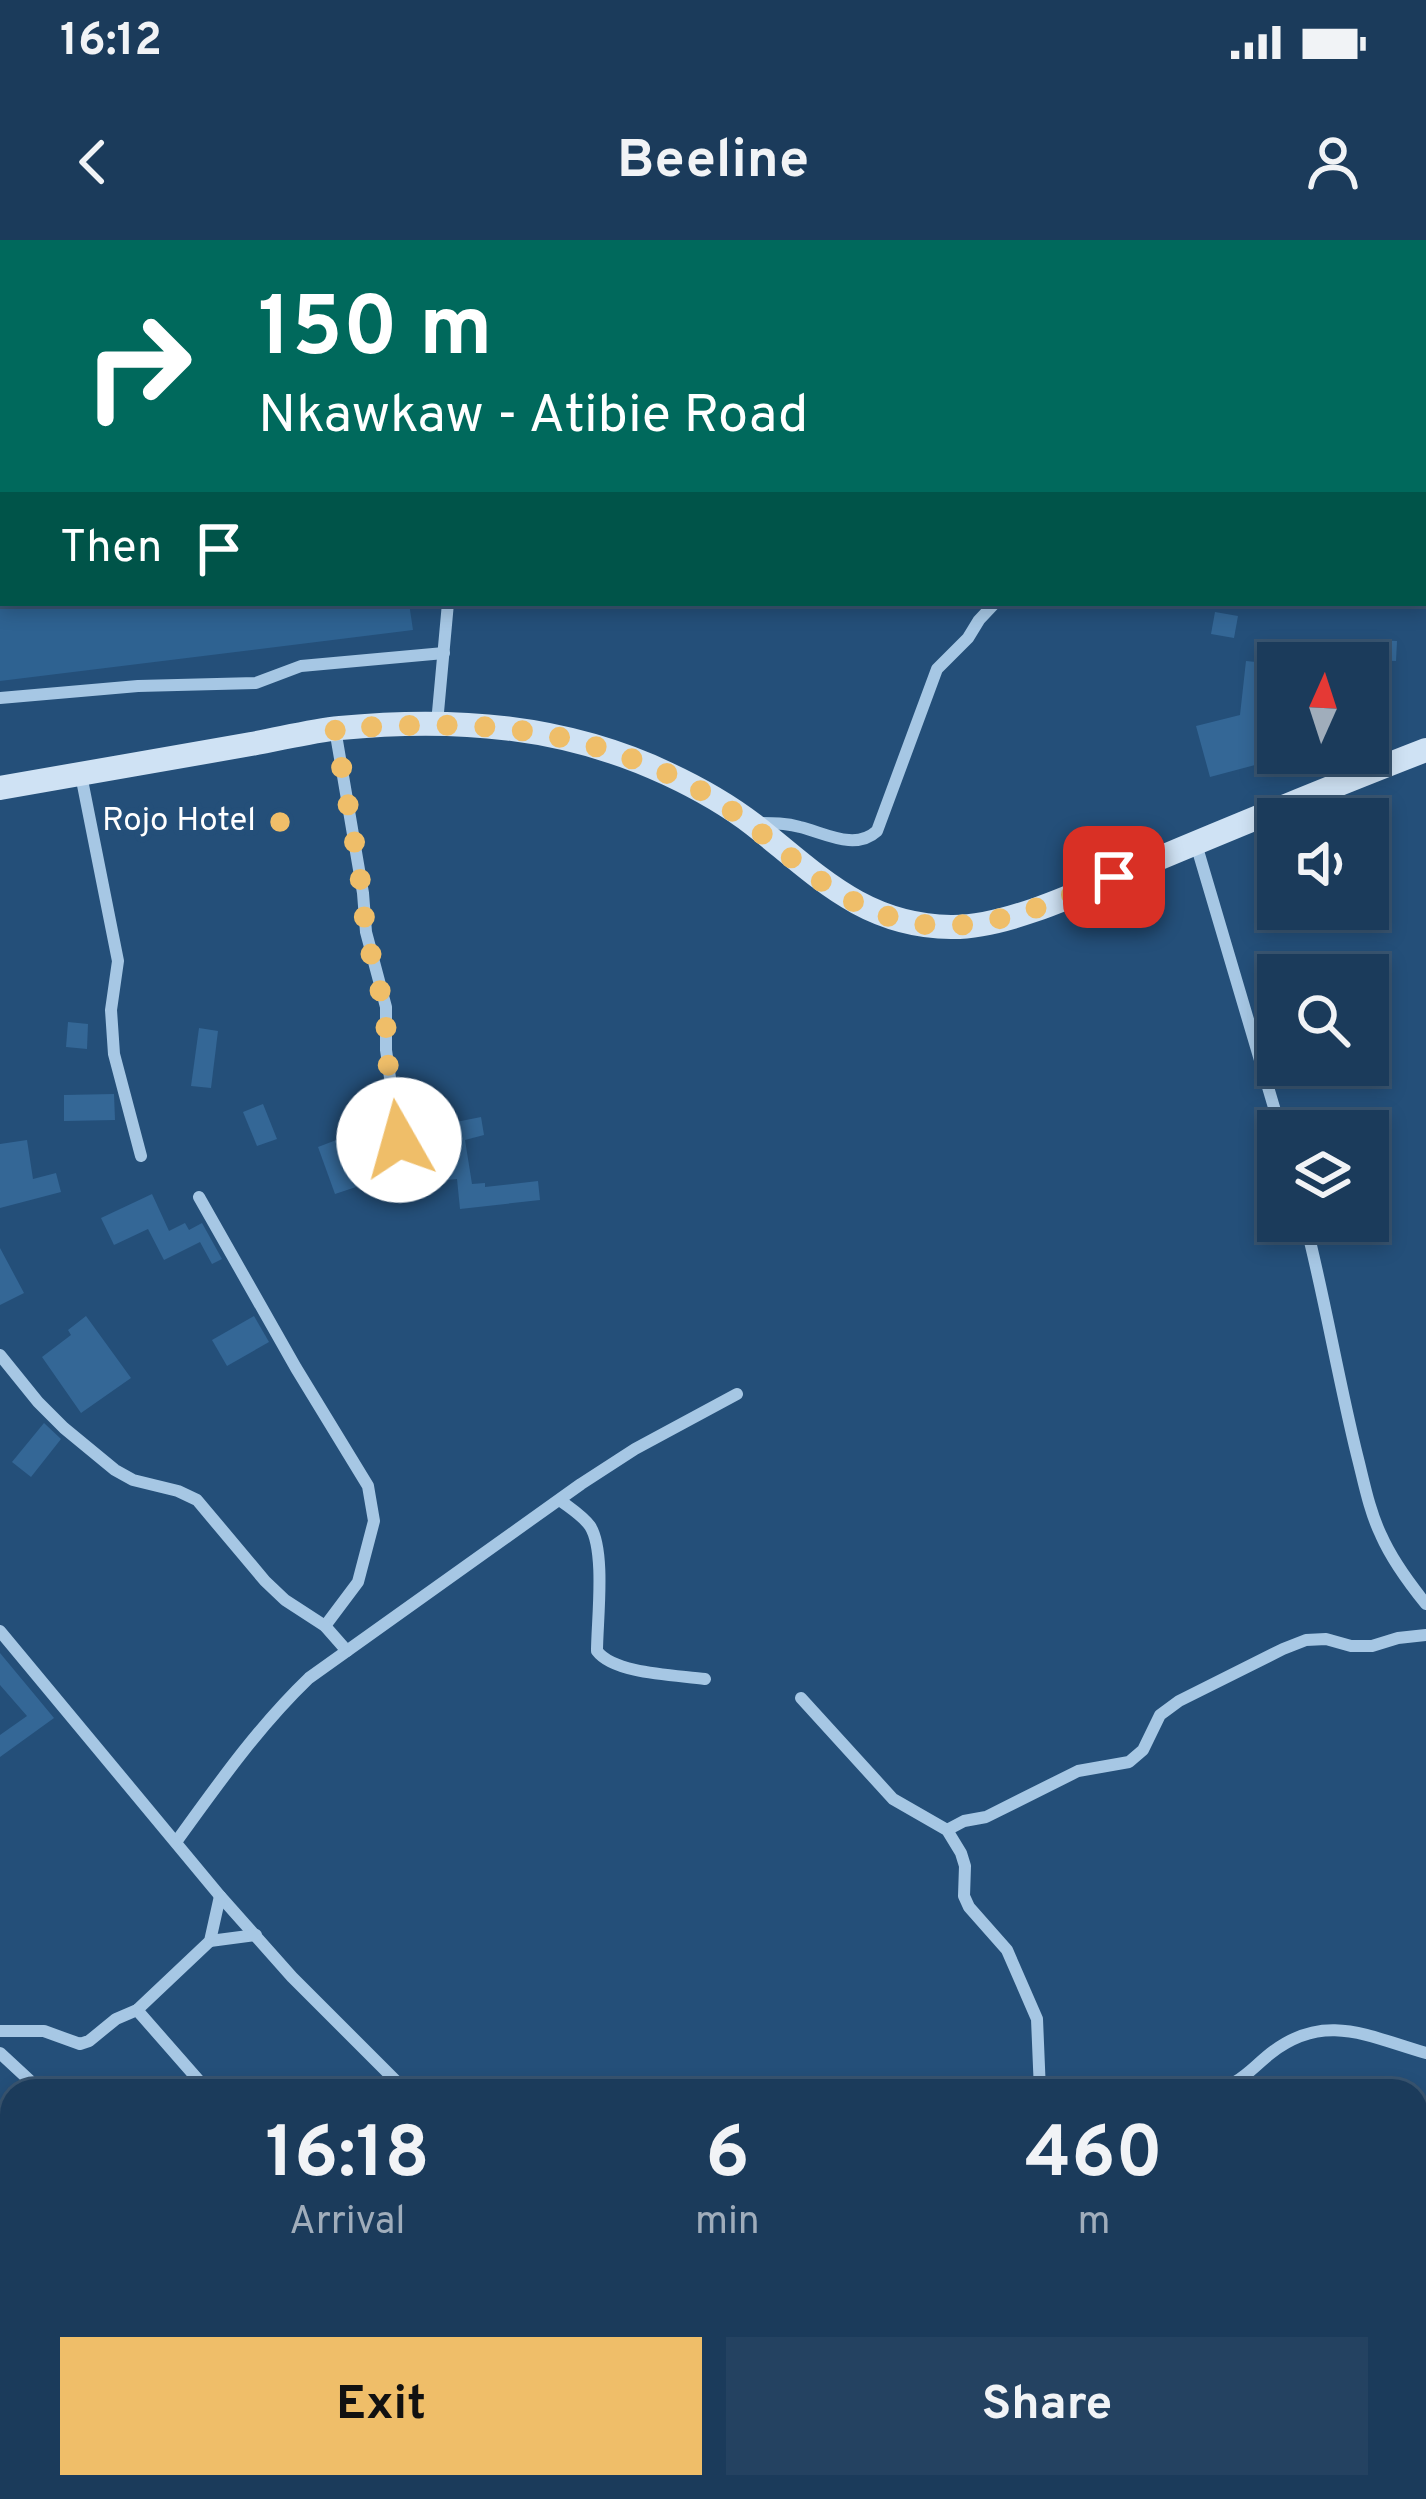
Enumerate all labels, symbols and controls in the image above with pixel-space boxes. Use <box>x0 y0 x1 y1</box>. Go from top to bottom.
text: 16:12 <box>60 14 162 71</box>
text: Beeline <box>617 128 809 197</box>
icon: back <box>60 129 126 195</box>
icon: person <box>1300 129 1366 195</box>
text: 150 m <box>258 279 493 385</box>
icon: right <box>60 288 216 444</box>
text: Nkawkaw - Atibie Road <box>258 383 808 452</box>
icon: arrive <box>186 516 252 582</box>
text: Then <box>60 521 162 578</box>
north arrow <box>1257 642 1389 774</box>
map controls <box>1257 642 1389 1242</box>
button: sound <box>1257 798 1389 930</box>
place label: Rojo Hotel <box>102 801 256 843</box>
marker: Rojo Hotel <box>267 809 293 835</box>
pin <box>1063 826 1165 928</box>
icon: arrive <box>1081 844 1147 910</box>
button: search <box>1257 954 1389 1086</box>
position arrow <box>336 1077 462 1203</box>
button: layers <box>1257 1110 1389 1242</box>
text: 16:18 <box>265 2111 430 2203</box>
text: 6 <box>705 2111 750 2203</box>
text: 460 <box>1025 2111 1163 2203</box>
text: Arrival <box>289 2199 406 2248</box>
text: min <box>695 2199 760 2248</box>
text: m <box>1077 2199 1110 2248</box>
button: Exit <box>60 2337 702 2475</box>
button: Share <box>726 2337 1368 2475</box>

